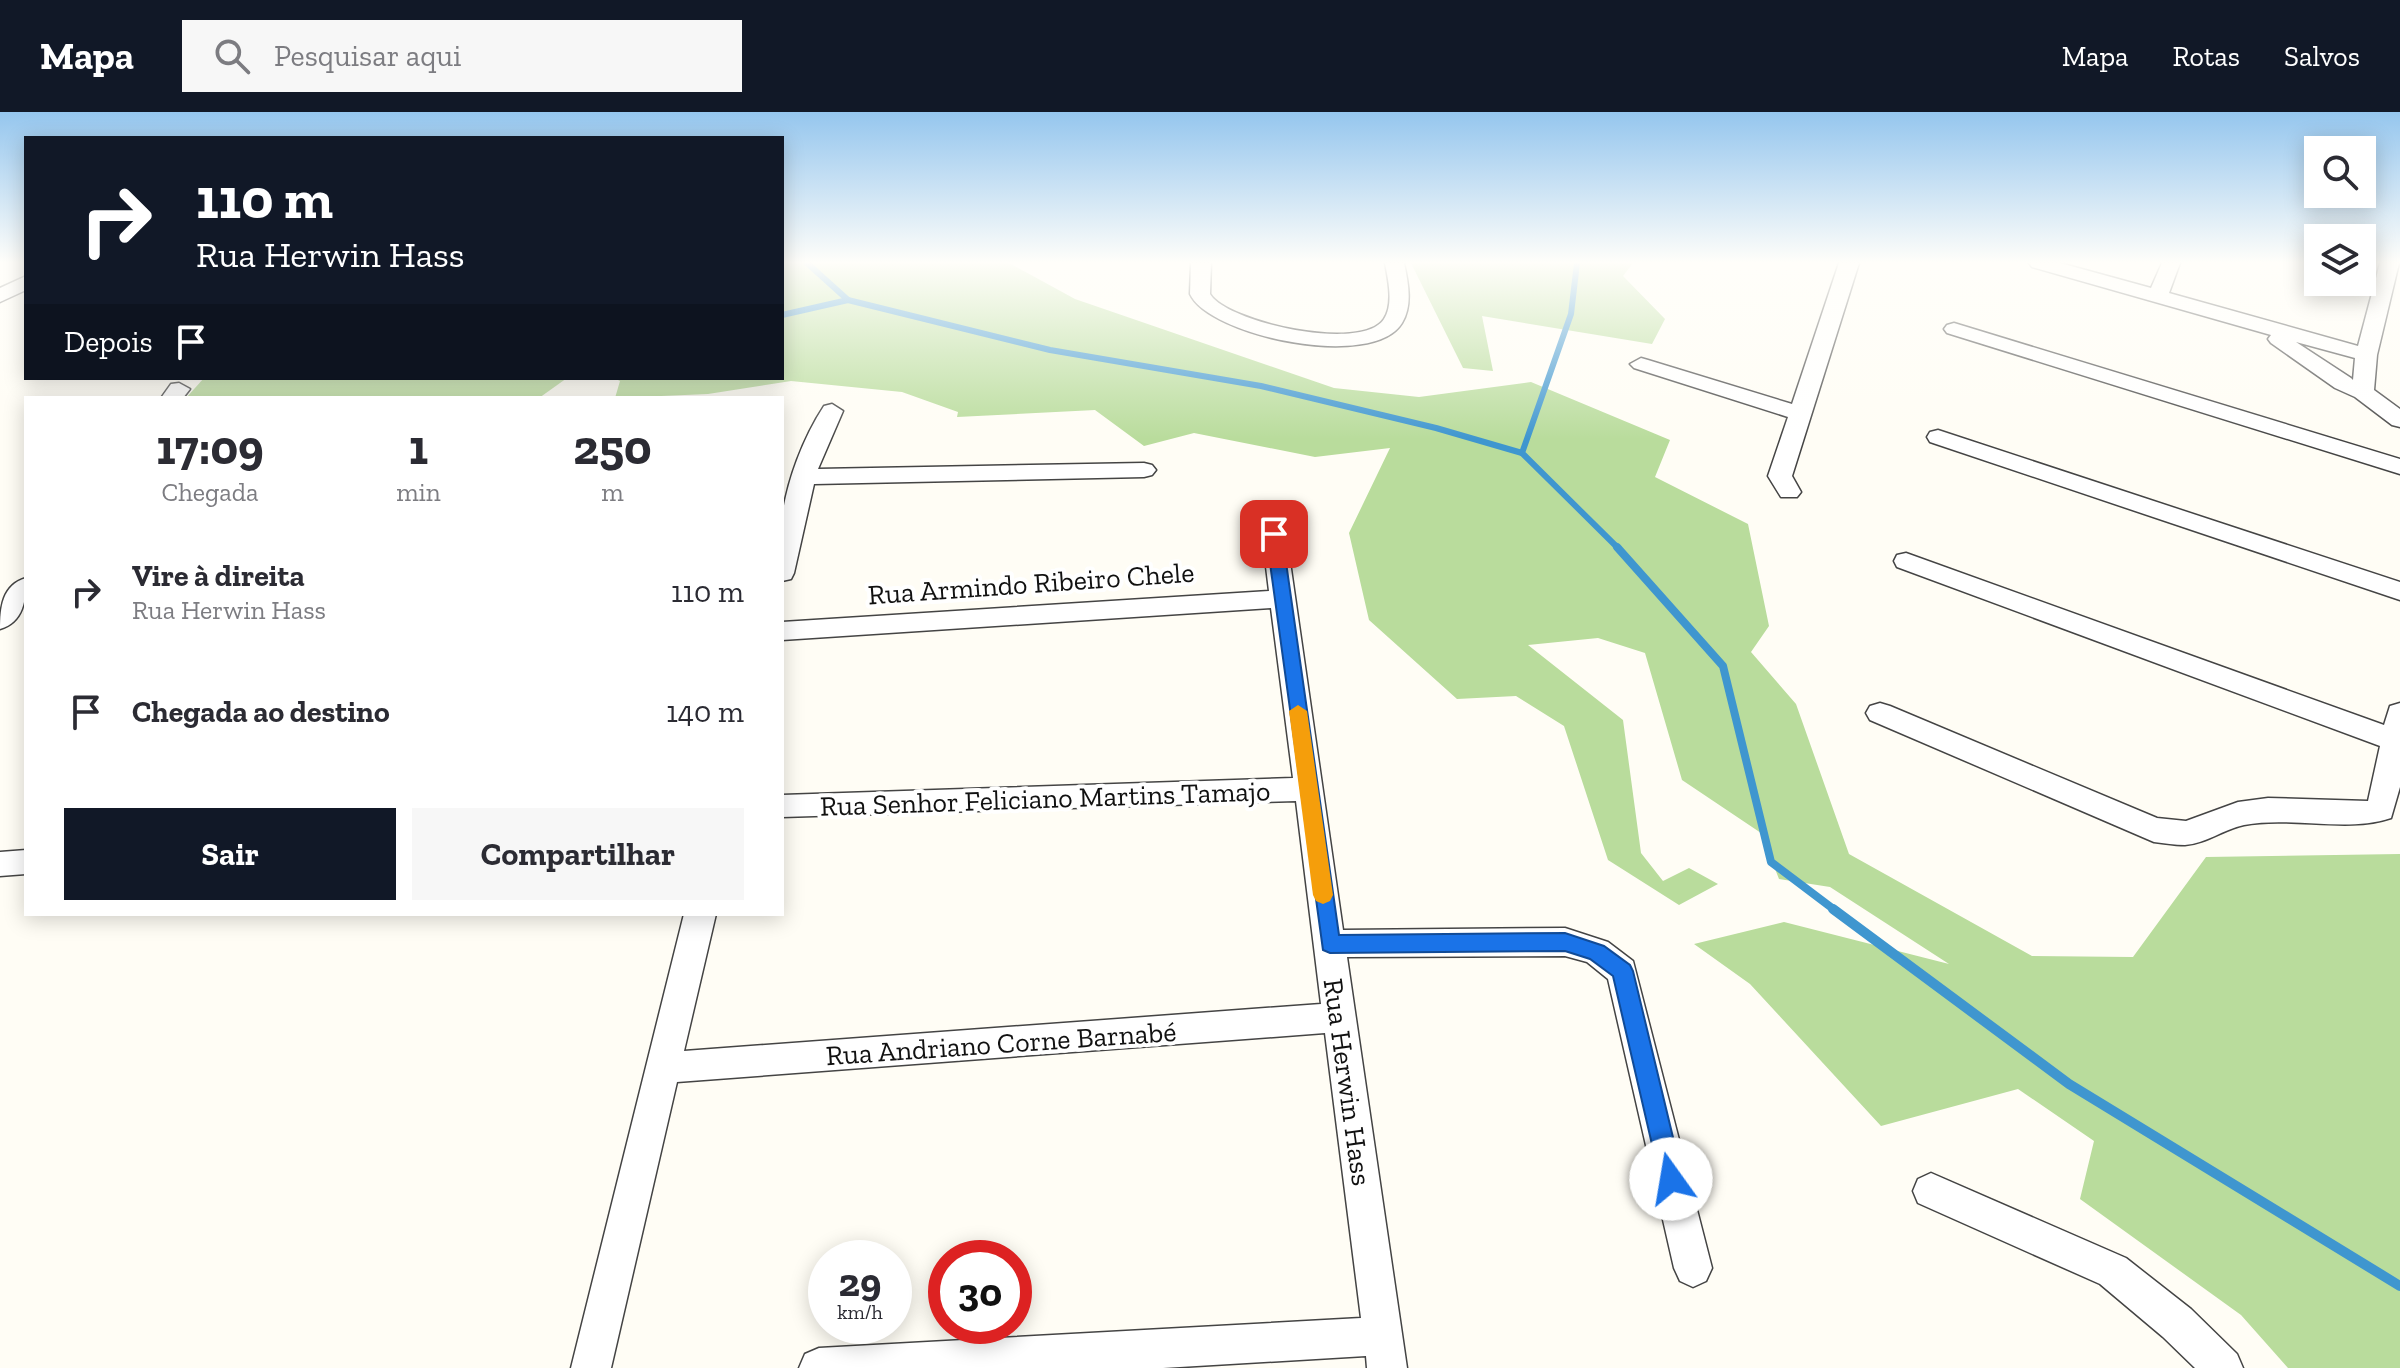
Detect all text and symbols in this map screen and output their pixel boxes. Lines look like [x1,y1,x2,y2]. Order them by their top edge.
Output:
search box [182,20,742,92]
text: Mapa [40,33,134,79]
icon: search [210,34,254,78]
text: Pesquisar aqui [274,38,461,74]
text: Mapa [2062,40,2129,73]
text: Rotas [2173,40,2240,73]
text: Salvos [2284,40,2360,73]
map controls [2304,136,2376,296]
button: search [2304,136,2376,208]
text: 110 m [196,165,333,232]
icon: right [64,168,168,272]
button: layers [2304,224,2376,296]
text: Rua Herwin Hass [196,233,465,276]
icon: arrive [169,320,213,364]
text: Depois [64,324,153,360]
text: 17:09 [156,419,264,476]
text: 1 [409,419,428,476]
text: 250 [573,419,652,476]
text: Chegada [161,476,259,508]
text: min [396,476,441,508]
text: m [601,476,624,508]
pin [1240,500,1308,568]
icon: arrive [1252,512,1296,556]
street label: Rua Armindo Ribeiro Chele [867,556,1195,611]
text: Vire à direita [132,558,305,594]
icon: right [64,570,108,614]
text: 110 m [671,574,744,610]
text: Rua Herwin Hass [132,594,326,626]
icon: arrive [64,690,108,734]
text: Chegada ao destino [132,694,390,730]
text: 140 m [666,694,744,730]
street label: Rua Senhor Feliciano Martins Tamajo [819,774,1271,823]
button: Sair [64,808,396,900]
button: Compartilhar [412,808,744,900]
street label: Rua Herwin Hass [1317,976,1378,1188]
street label: Rua Andriano Corne Barnabé [825,1015,1177,1072]
position arrow [1629,1137,1713,1221]
speed limit sign: 30 [928,1240,1032,1344]
text: 29 [839,1258,881,1306]
text: km/h [837,1300,883,1324]

